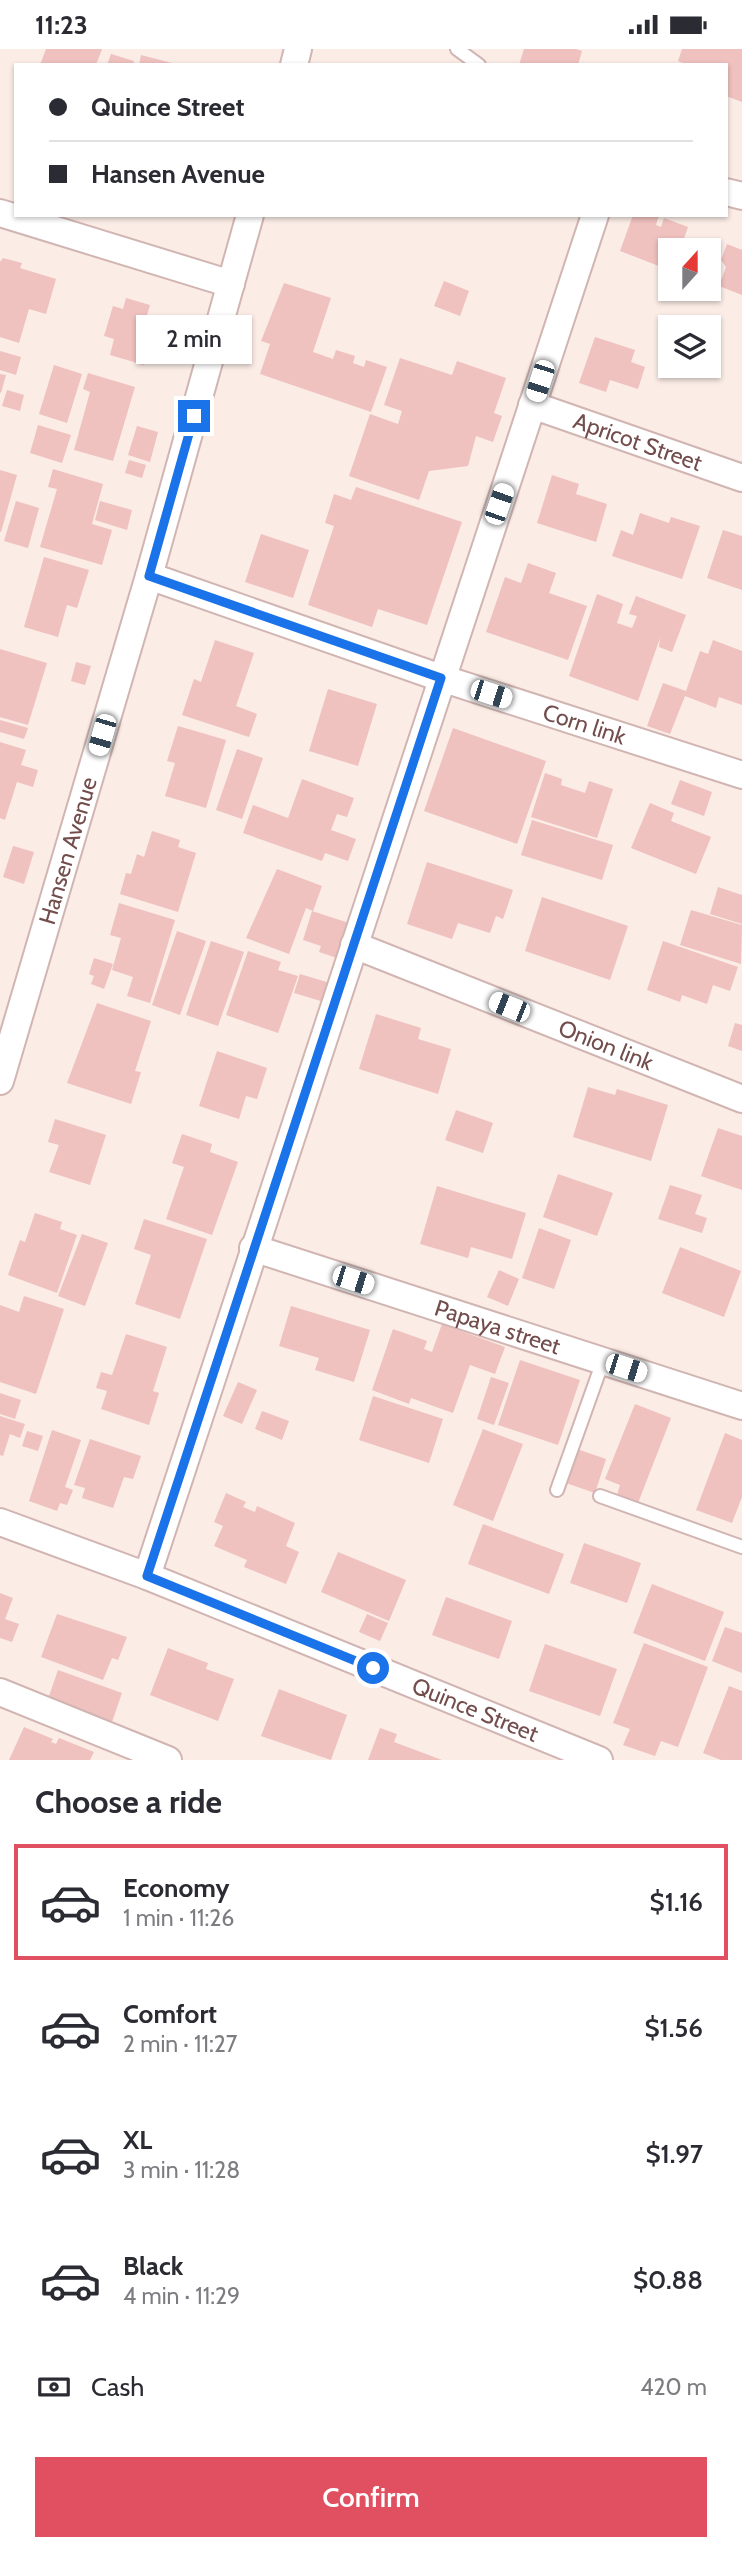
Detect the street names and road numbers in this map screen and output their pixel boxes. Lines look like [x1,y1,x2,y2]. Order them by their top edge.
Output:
street label: Apricot Street [570,407,706,477]
street label: Corn link [540,698,630,751]
street label: Hansen Avenue [33,774,103,928]
street label: Onion link [554,1014,658,1077]
street label: Papaya street [431,1294,564,1360]
street label: Quince Street [408,1671,543,1748]

